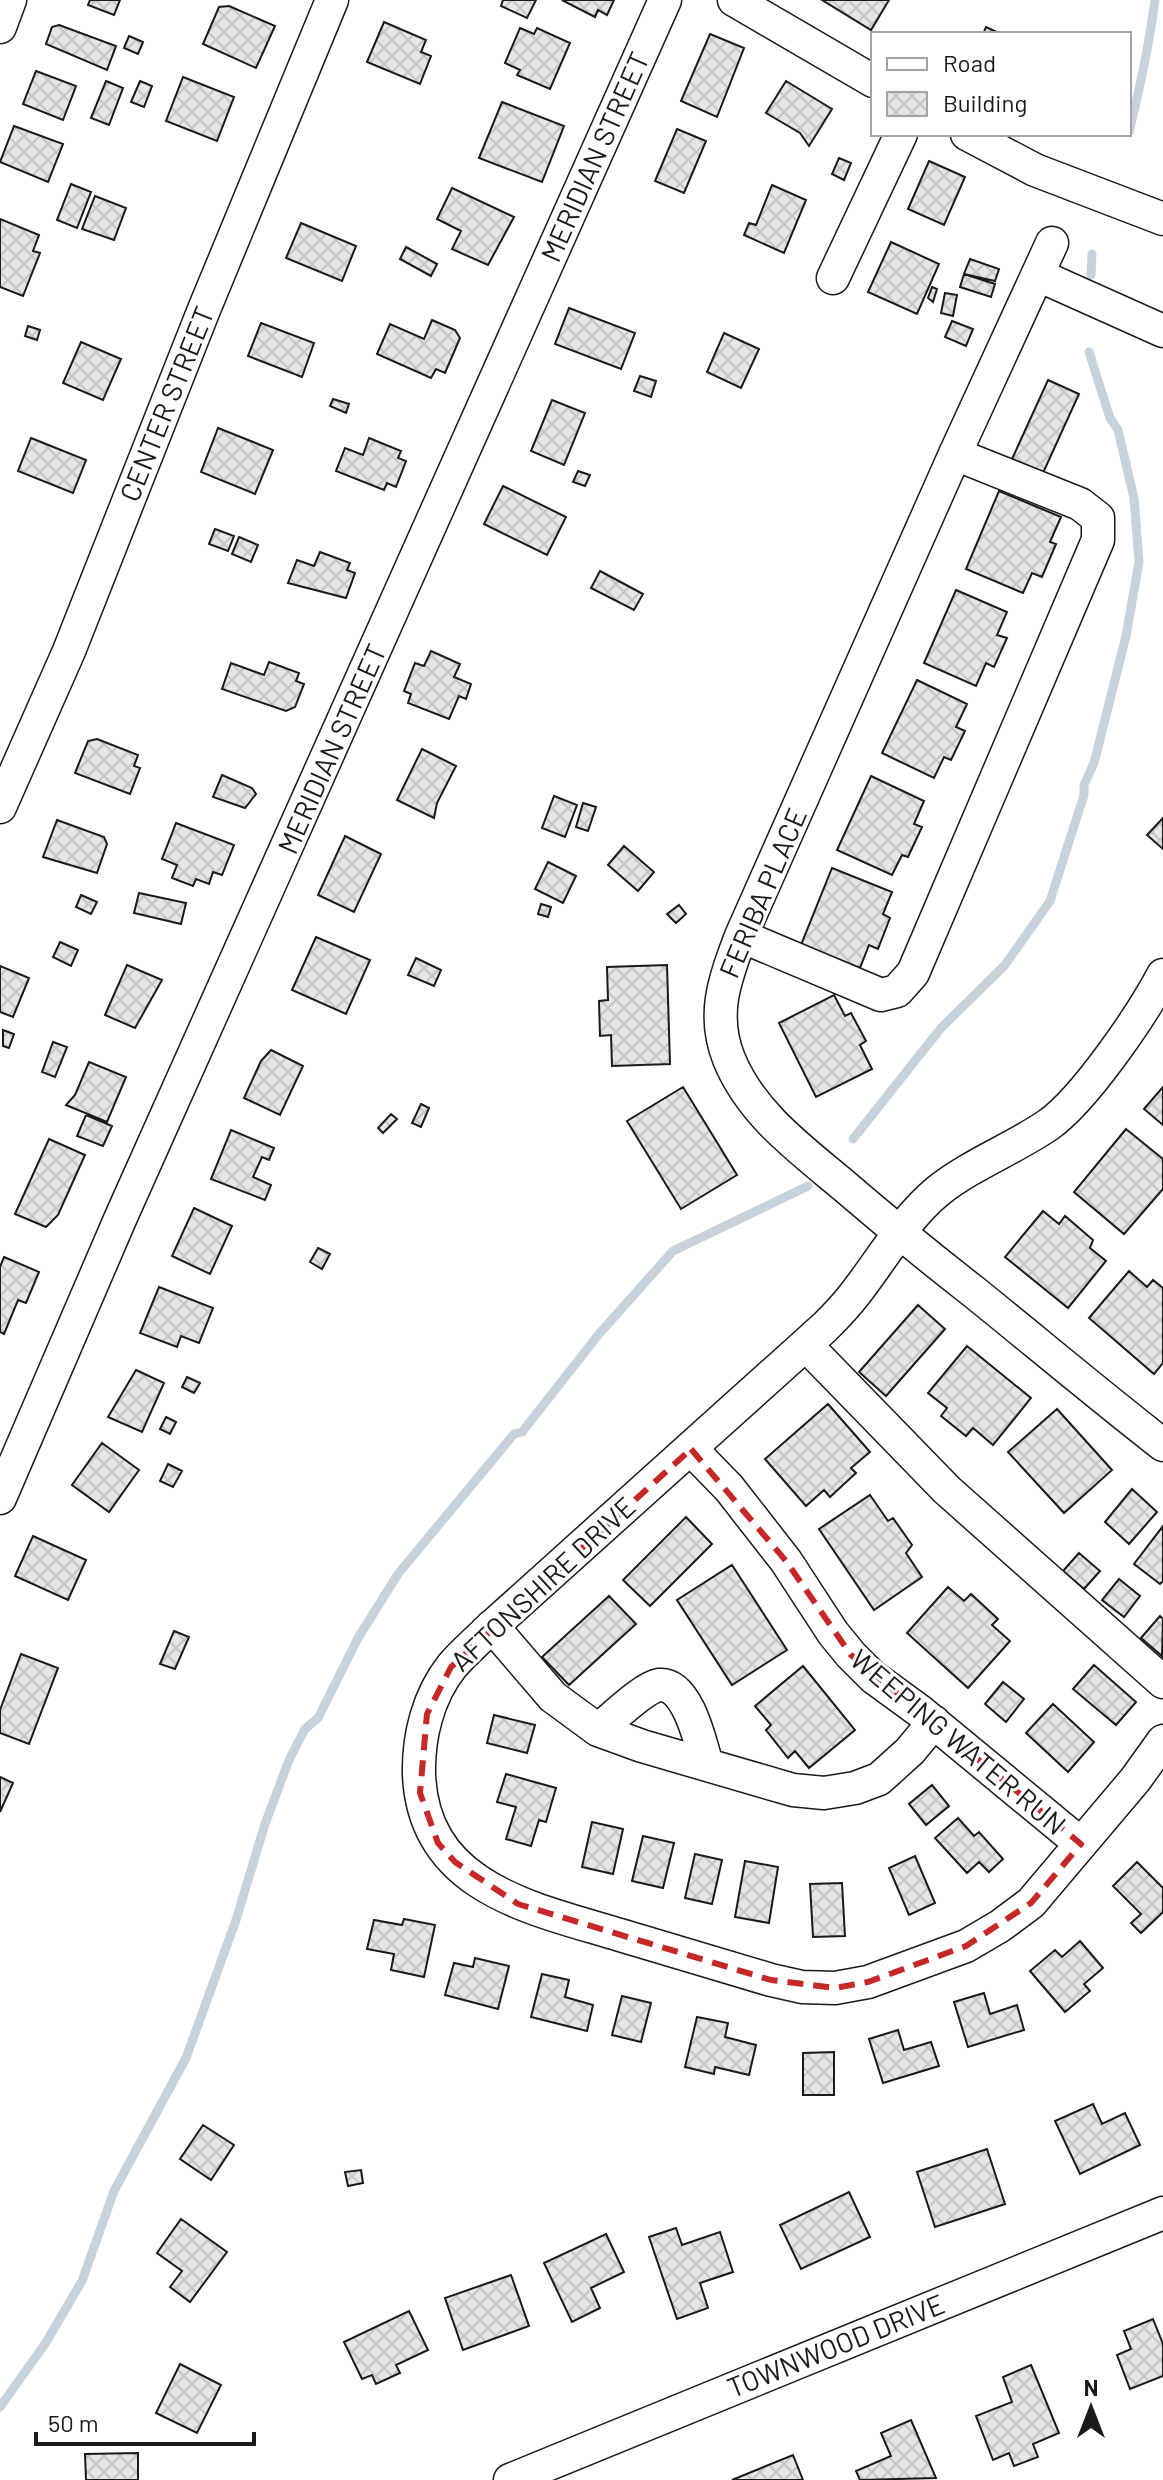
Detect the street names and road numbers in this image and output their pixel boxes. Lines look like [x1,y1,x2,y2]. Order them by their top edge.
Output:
street label: MERIDIAN STREET [533,46,656,267]
street label: CENTER STREET [112,301,221,506]
street label: MERIDIAN STREET [270,638,393,859]
street label: FERIBA PLACE [711,803,813,983]
street label: AFTONSHIRE DRIVE [443,1489,642,1678]
street label: WEEPING WATER RUN [844,1641,1073,1841]
street label: TOWNWOOD DRIVE [722,2286,949,2404]

